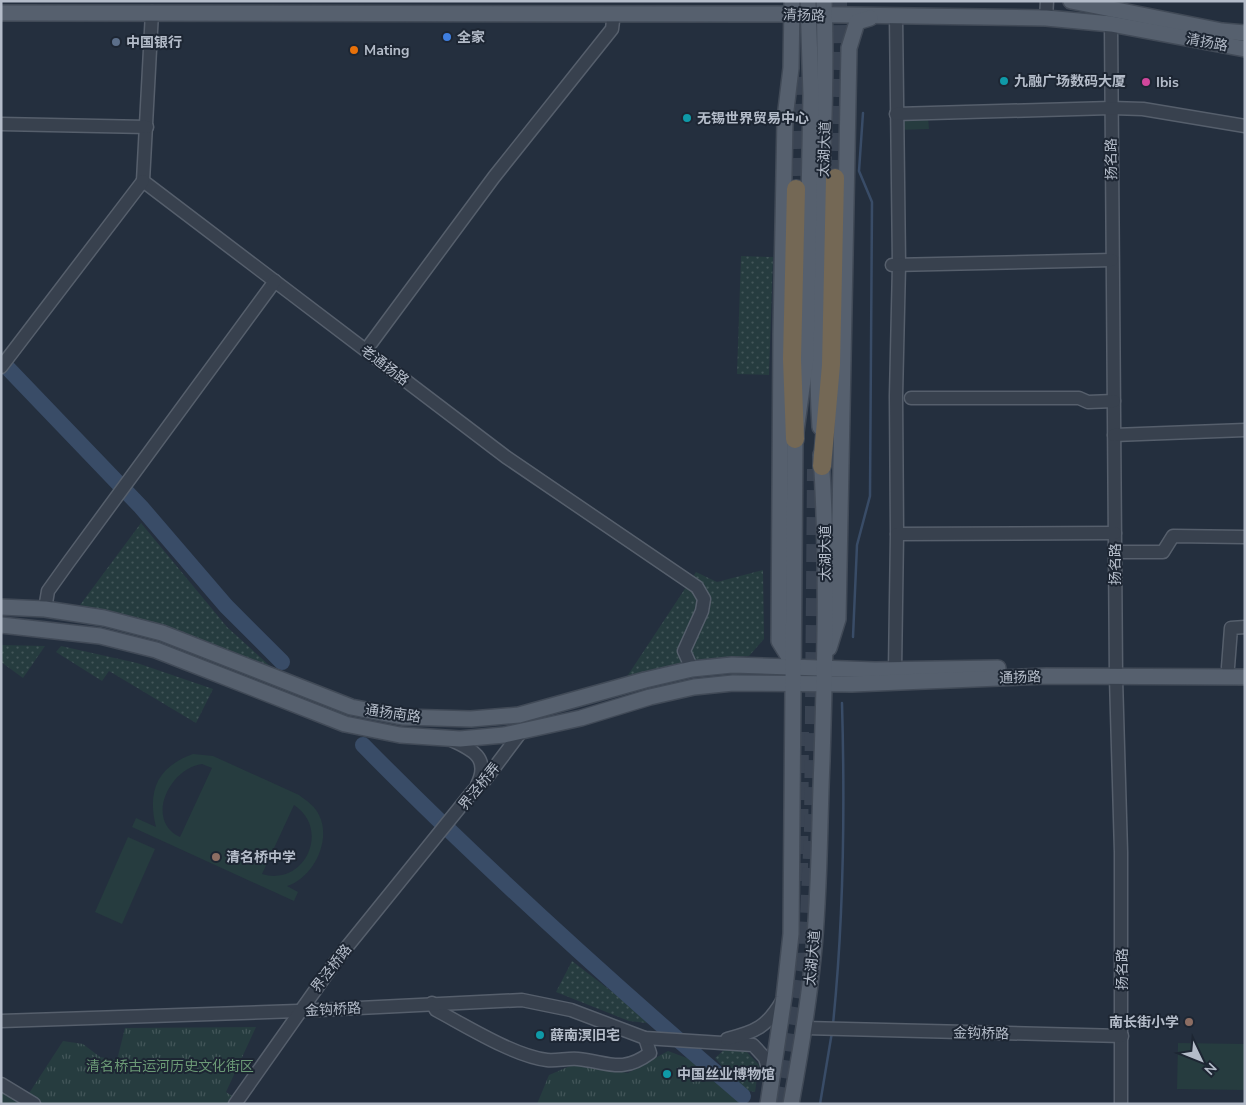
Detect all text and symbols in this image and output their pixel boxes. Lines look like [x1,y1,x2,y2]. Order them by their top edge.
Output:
street label: 清扬路 [783,5,825,26]
place label: 全家 [457,28,485,47]
street label: 清扬路 [1185,29,1229,55]
marker: 全家 [441,31,453,43]
place label: 中国银行 [126,33,182,52]
marker: 中国银行 [110,36,122,48]
place label: Mating [364,41,409,60]
marker: Mating [348,44,360,56]
place label: 九融广场数码大厦 [1014,72,1126,91]
place label: Ibis [1156,73,1179,92]
marker: 九融广场数码大厦 [998,75,1010,87]
marker: Ibis [1140,76,1152,88]
place label: 无锡世界贸易中心 [697,109,809,128]
marker: 无锡世界贸易中心 [681,112,693,124]
street label: 太湖大道 [814,121,835,177]
street label: 扬名路 [1102,138,1121,180]
street label: 老通扬路 [357,341,413,390]
street label: 太湖大道 [816,525,835,581]
street label: 扬名路 [1106,543,1125,585]
street label: 通扬路 [999,667,1041,688]
street label: 通扬南路 [364,700,422,727]
street label: 界泾桥弄 [454,759,504,814]
place label: 清名桥中学 [226,848,296,867]
marker: 清名桥中学 [210,851,222,863]
street label: 太湖大道 [801,929,824,987]
street label: 界泾桥路 [307,940,356,996]
street label: 扬名路 [1113,948,1132,990]
street label: 金钩桥路 [305,999,361,1020]
place label: 南长街小学 [1109,1013,1179,1032]
marker: 南长街小学 [1183,1016,1195,1028]
street label: 金钩桥路 [953,1024,1009,1043]
place label: 薛南溟旧宅 [550,1026,620,1045]
marker: 薛南溟旧宅 [534,1029,546,1041]
north arrow [1176,1035,1226,1085]
park label: 清名桥古运河历史文化街区 [86,1057,254,1076]
text: N [1200,1058,1221,1079]
place label: 中国丝业博物馆 [677,1065,775,1084]
marker: 中国丝业博物馆 [661,1068,673,1080]

